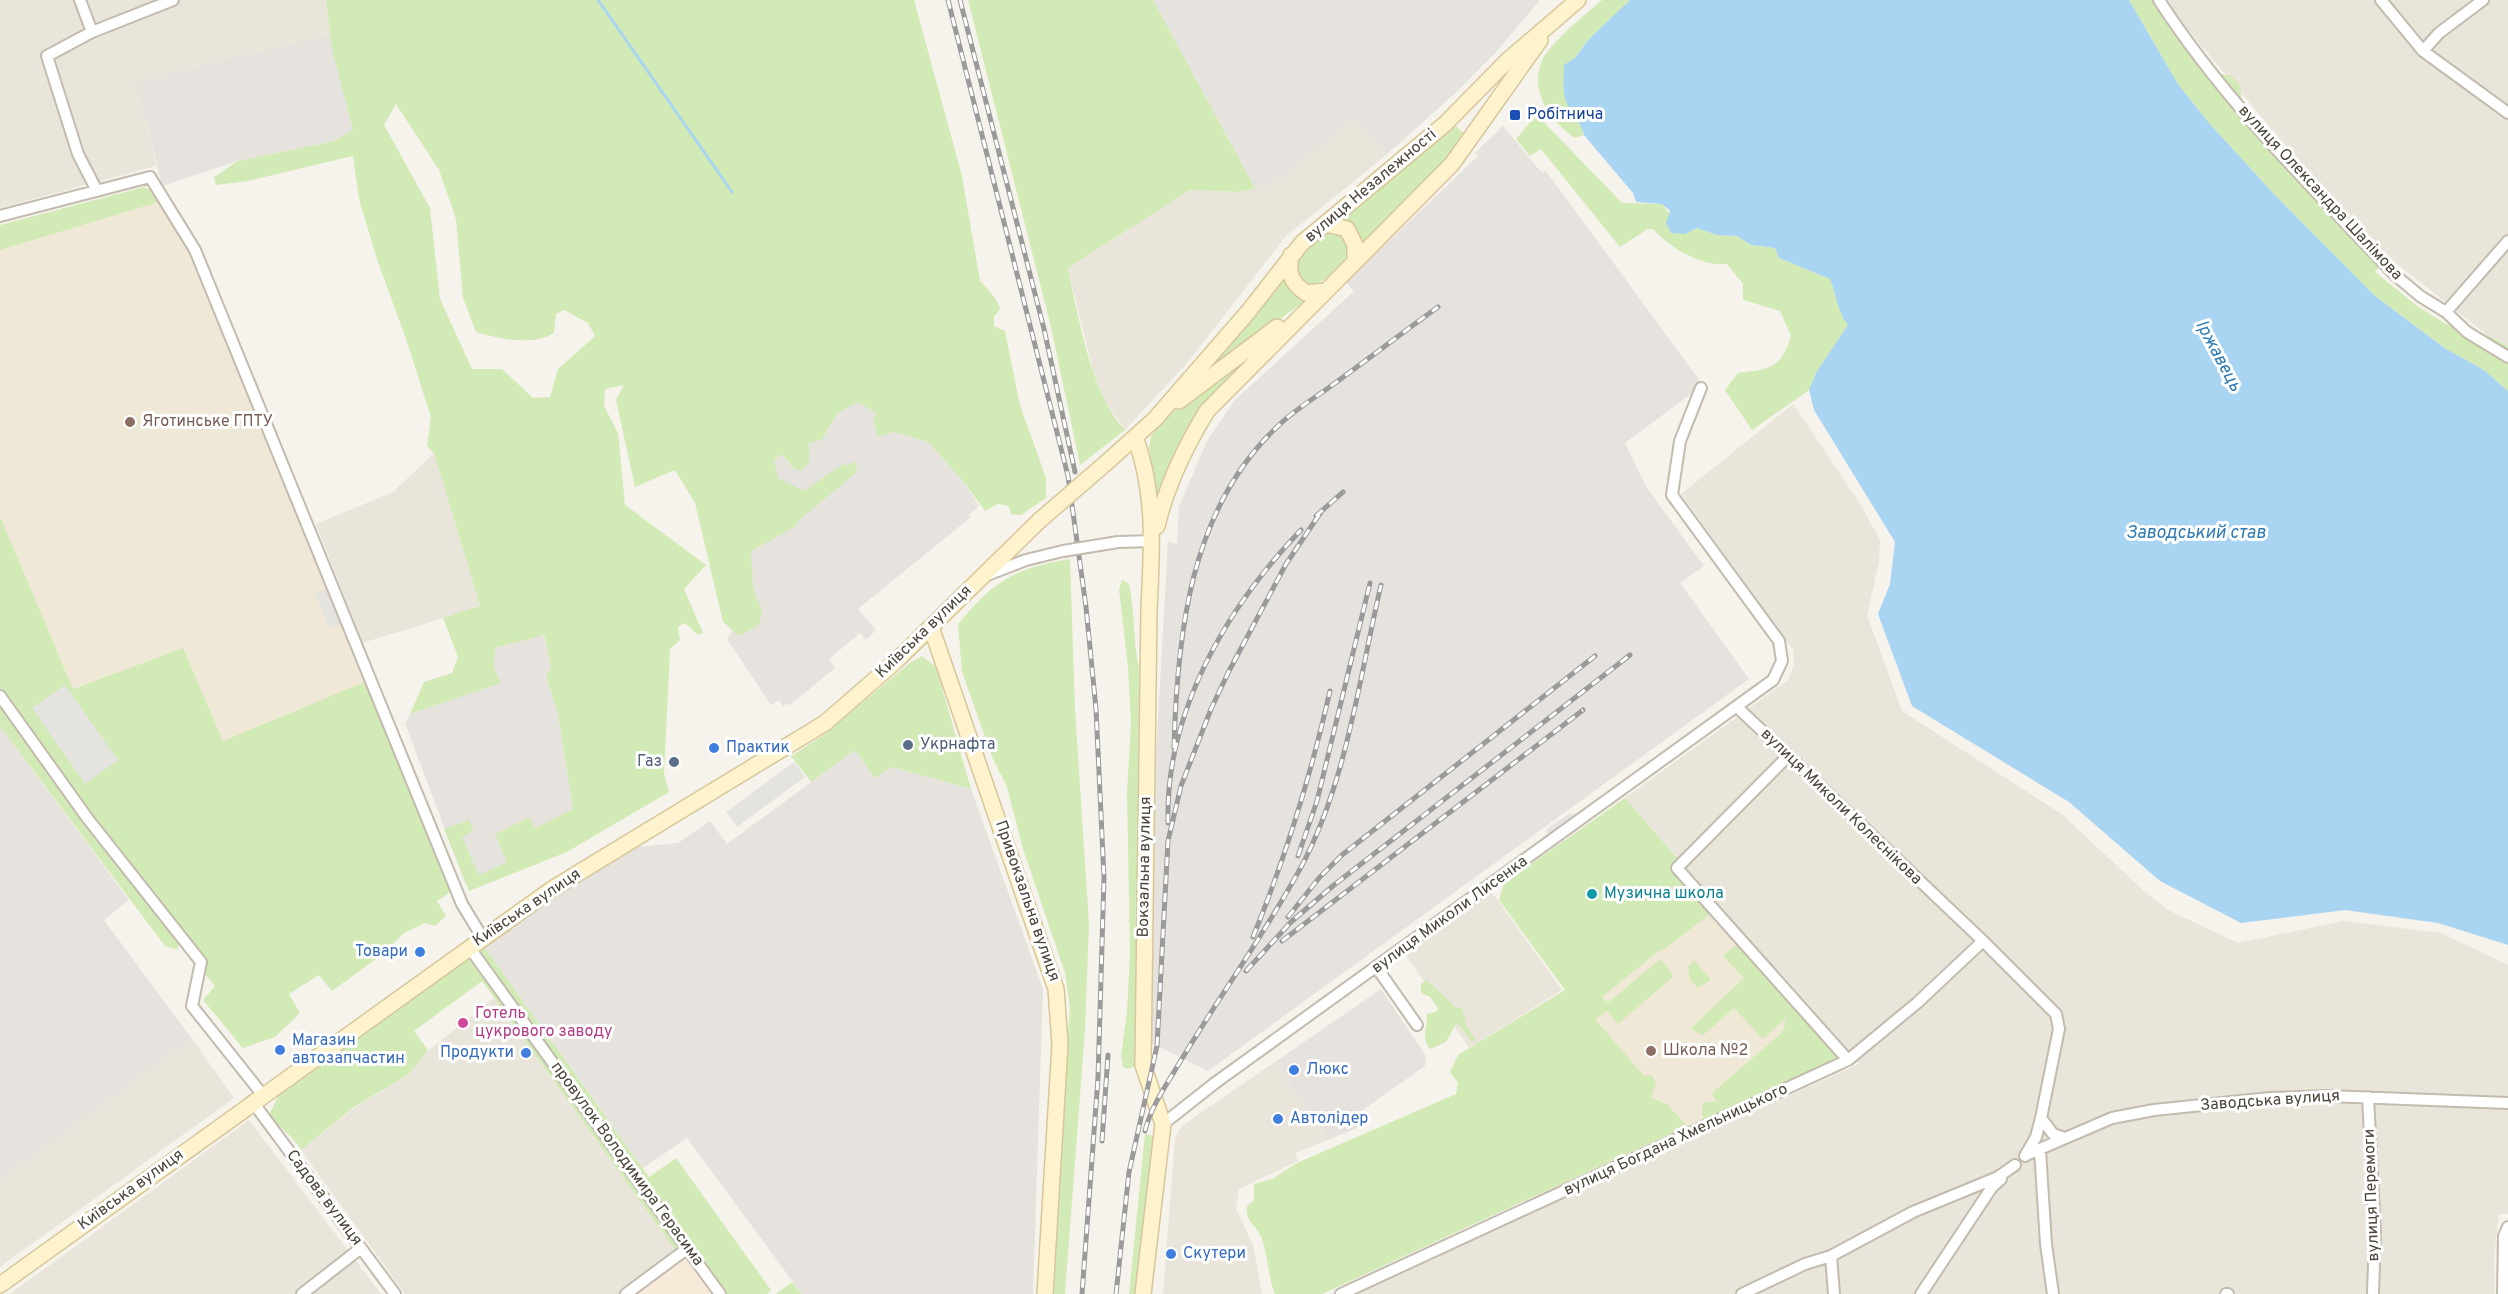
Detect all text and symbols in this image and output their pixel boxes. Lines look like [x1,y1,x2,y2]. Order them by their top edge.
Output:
street label: вулиця Олександра Шалімова [2234,101,2406,285]
place label: Робітнича [1527,105,1603,125]
marker: Робітнича [1508,108,1522,122]
street label: вулиця Незалежності [1301,125,1441,247]
water label: Іржавець [2190,316,2246,396]
place label: Яготинське ГПТУ [142,412,273,432]
marker: Яготинське ГПТУ [123,415,137,429]
water label: Заводський став [2126,522,2266,545]
street label: Київська вулиця [872,581,976,683]
street label: вулиця Миколи Колеснікова [1756,724,1926,890]
place label: Укрнафта [920,735,995,755]
place label: Практик [726,738,790,758]
marker: Укрнафта [901,738,915,752]
marker: Практик [707,741,721,755]
place label: Газ [637,752,662,772]
marker: Газ [667,755,681,769]
street label: Вокзальна вулиця [1134,796,1156,938]
street label: Привокзальна вулиця [990,818,1064,984]
street label: вулиця Миколи Лисенка [1368,852,1532,978]
street label: Київська вулиця [469,865,585,951]
place label: Музична школа [1604,884,1724,904]
marker: Музична школа [1585,887,1599,901]
place label: Товари [355,942,408,962]
marker: Товари [413,945,427,959]
place label: Готель цукрового заводу [475,1004,612,1042]
marker: Готель цукрового заводу [456,1016,470,1030]
place label: Магазин автозапчастин [292,1031,405,1069]
place label: Школа №2 [1663,1041,1748,1061]
marker: Магазин автозапчастин [273,1043,287,1057]
place label: Продукти [440,1043,514,1063]
marker: Школа №2 [1644,1044,1658,1058]
marker: Продукти [519,1046,533,1060]
street label: провулок Володимира Герасима [546,1058,708,1270]
place label: Люкс [1306,1060,1349,1080]
marker: Люкс [1287,1063,1301,1077]
street label: вулиця Богдана Хмельницького [1561,1079,1791,1201]
street label: Заводська вулиця [2199,1086,2341,1116]
place label: Автолідер [1290,1109,1368,1129]
marker: Автолідер [1271,1112,1285,1126]
street label: вулиця Перемоги [2360,1128,2384,1262]
street label: Київська вулиця [74,1145,188,1235]
street label: Садова вулиця [281,1146,367,1250]
place label: Скутери [1183,1244,1246,1264]
marker: Скутери [1164,1247,1178,1261]

